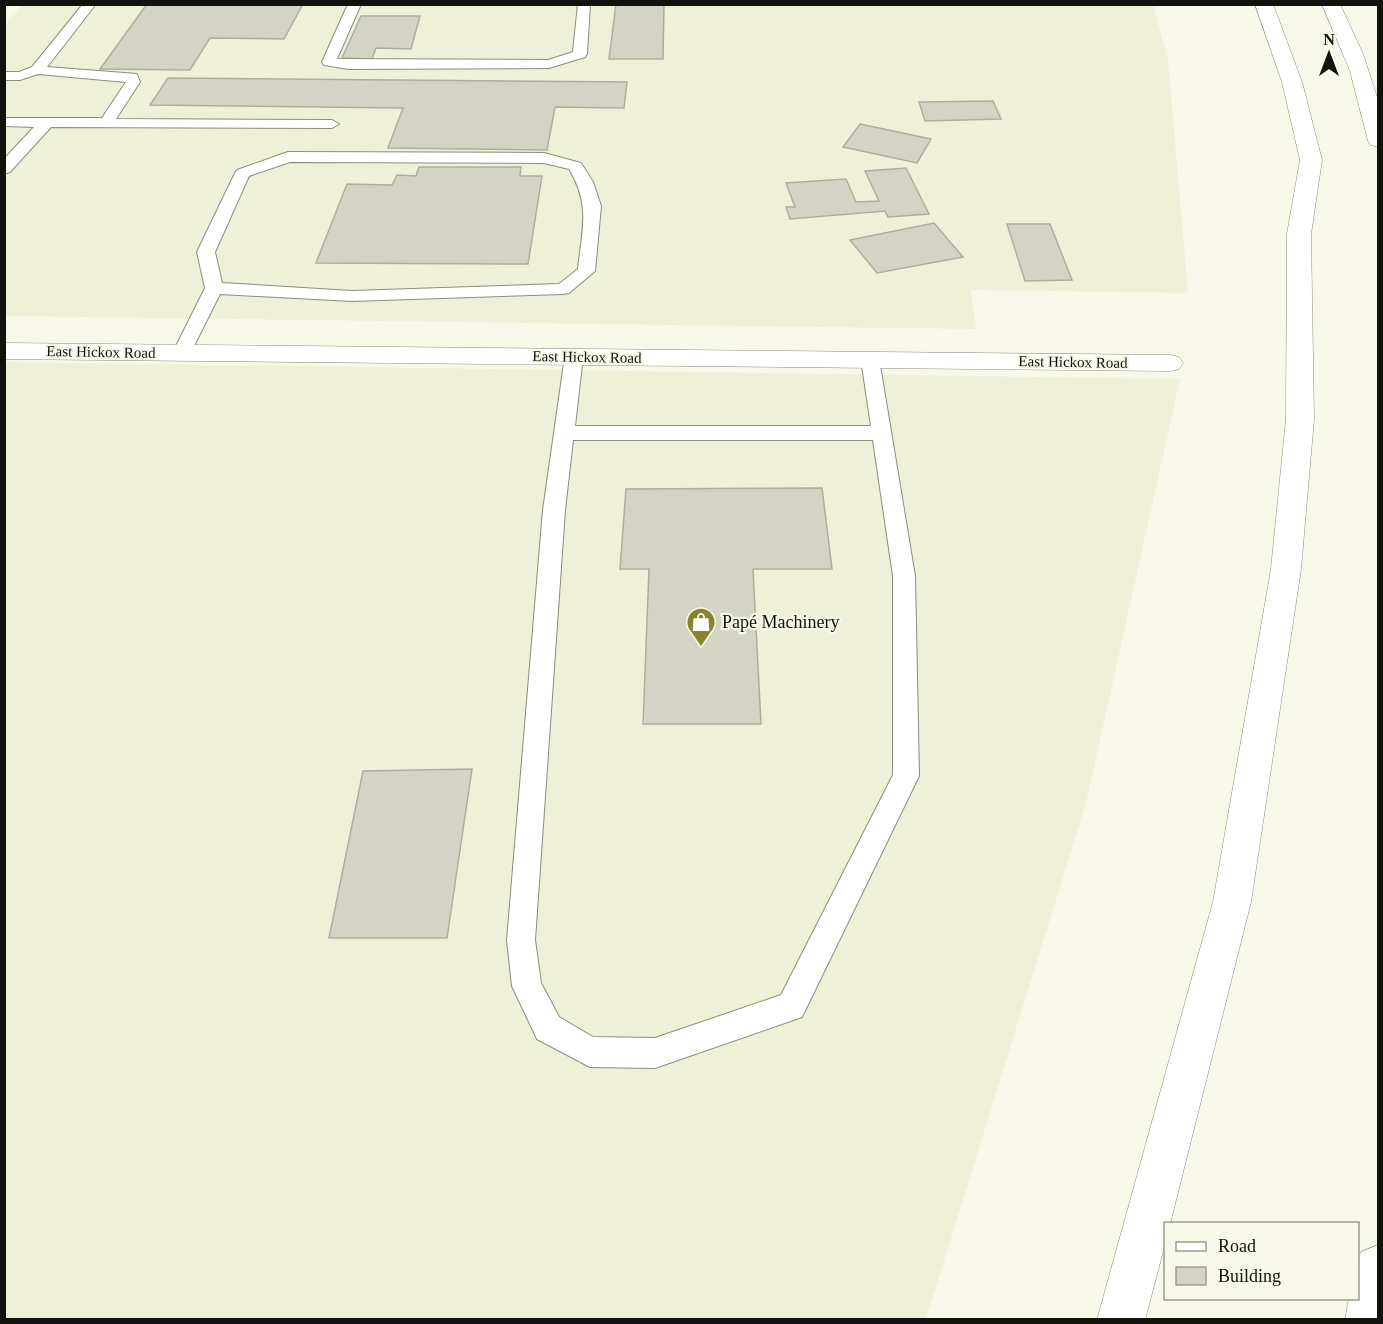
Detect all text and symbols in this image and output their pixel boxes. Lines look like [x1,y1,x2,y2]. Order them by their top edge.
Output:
north arrow [1299,24,1359,84]
text: N [1323,31,1335,48]
street label: East Hickox Road [46,343,156,361]
street label: East Hickox Road [532,348,642,366]
street label: East Hickox Road [1018,353,1128,371]
shop icon: Papé Machinery [685,606,717,648]
place label: Papé Machinery [722,612,839,632]
legend [1164,1222,1359,1300]
text: Road [1218,1236,1256,1256]
text: Building [1218,1266,1281,1286]

